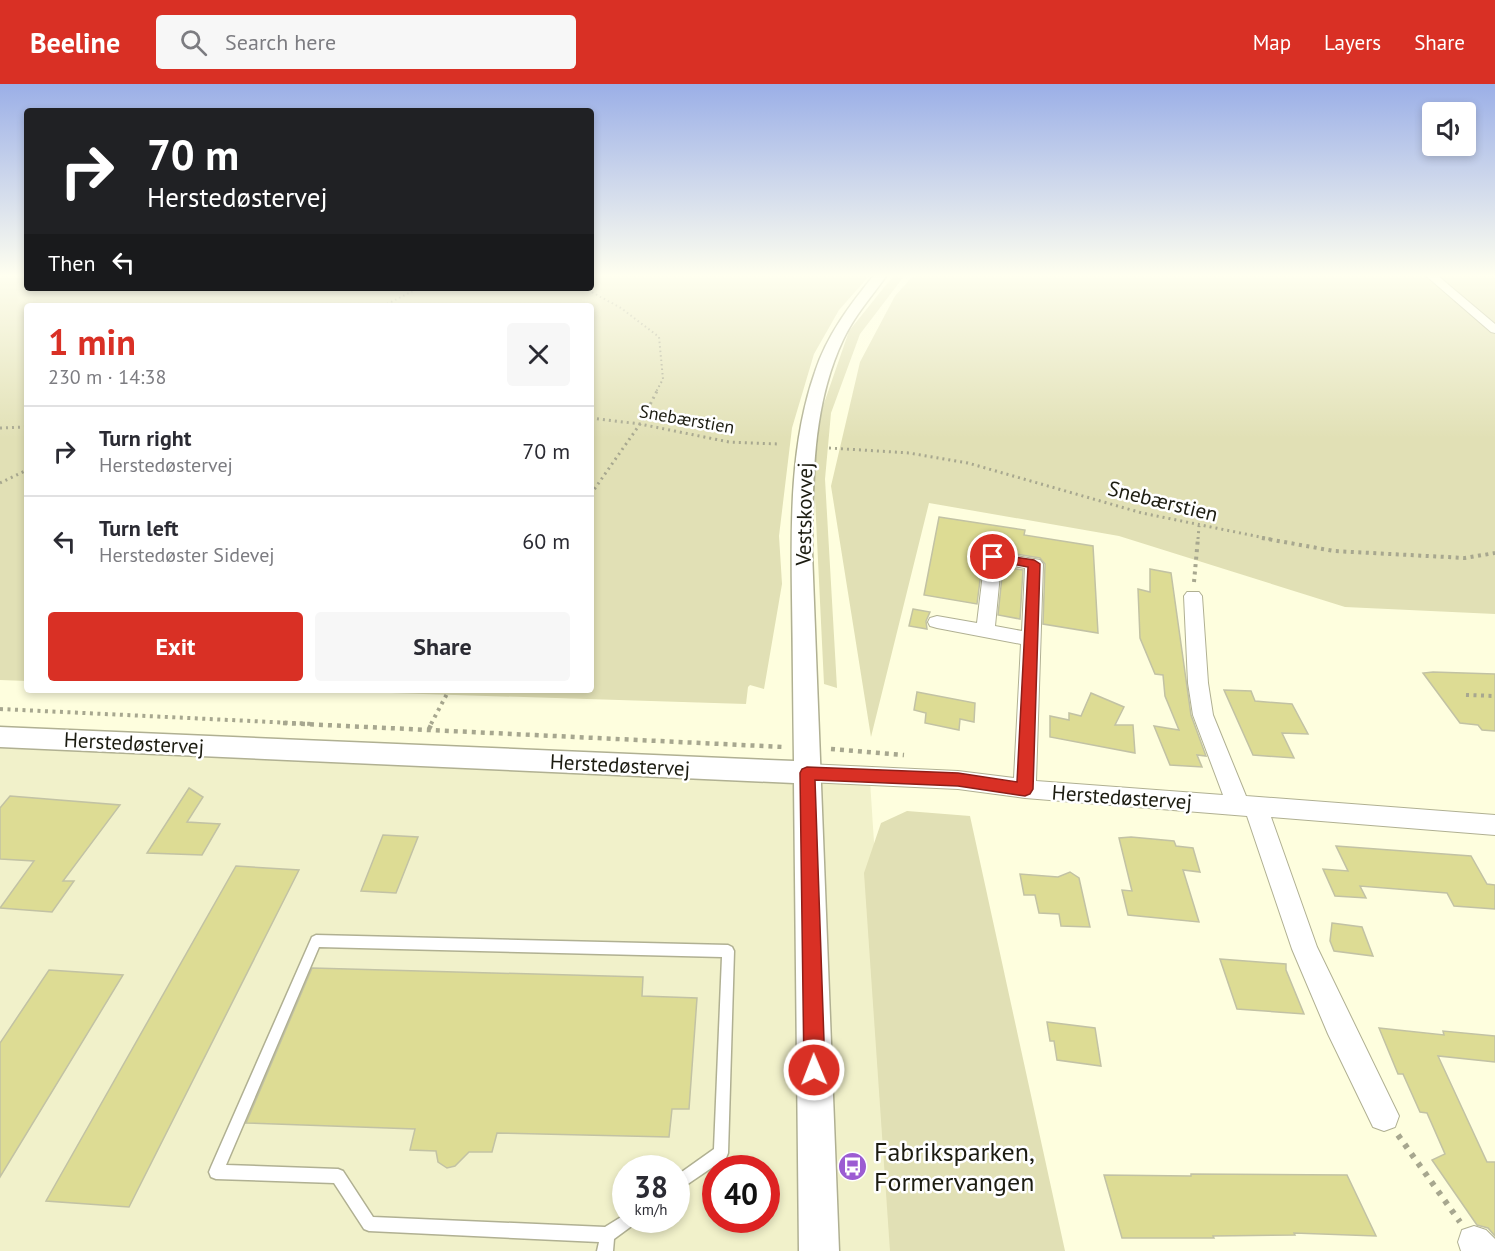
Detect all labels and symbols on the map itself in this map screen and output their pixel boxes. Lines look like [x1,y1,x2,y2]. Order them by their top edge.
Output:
street label: Snebærstien [638,399,736,439]
street label: Vestskovvej [790,462,818,567]
street label: Snebærstien [1105,474,1221,528]
pin [967,531,1018,582]
street label: Herstedøstervej [63,726,205,760]
street label: Herstedøstervej [549,748,691,782]
street label: Herstedøstervej [1051,779,1193,815]
position arrow [782,1038,846,1102]
place label: Fabriksparken, Formervangen [874,1135,1035,1198]
bus stop icon: Fabriksparken, Formervangen [837,1150,869,1182]
speed limit sign: 40 [702,1155,780,1233]

